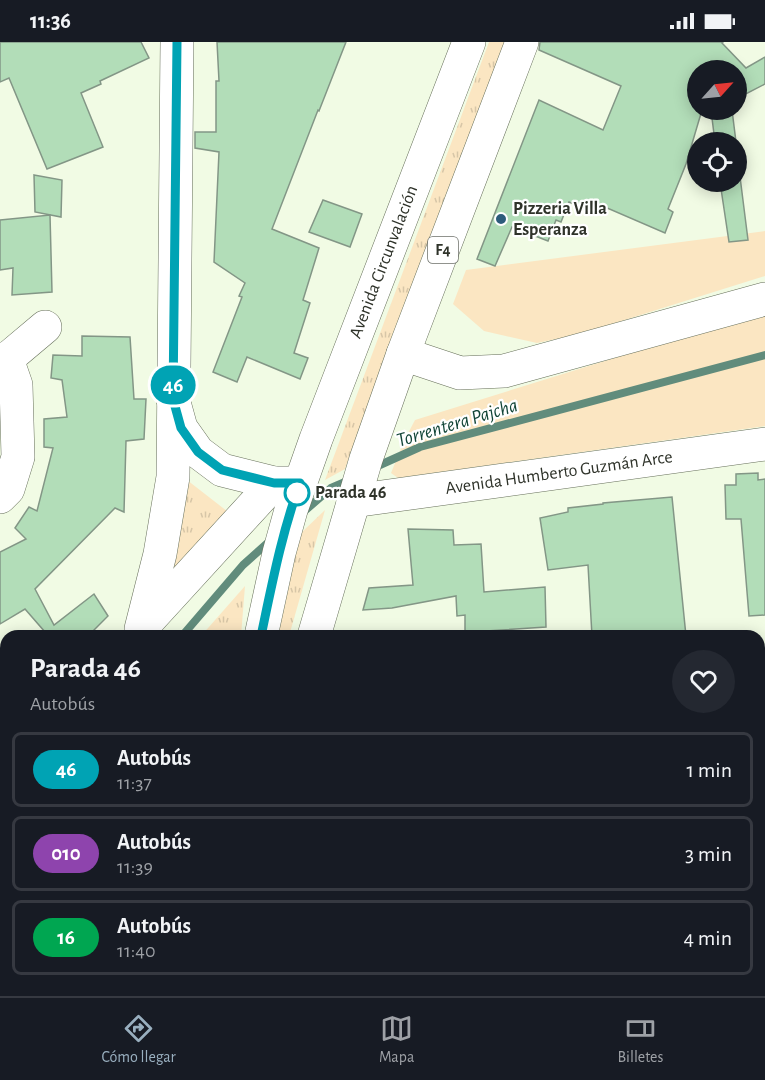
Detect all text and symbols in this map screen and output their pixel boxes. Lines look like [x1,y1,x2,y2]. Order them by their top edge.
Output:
text: 11:36 [30,10,71,32]
north arrow [687,60,747,120]
map controls [687,60,747,192]
button: locate [687,132,747,192]
street label: Avenida Circunvalación [347,183,421,341]
place label: Pizzeria Villa Esperanza [513,200,607,239]
marker: Pizzeria Villa Esperanza [494,212,508,226]
road number: F4 [428,237,458,263]
line badge: 46 [146,366,200,404]
text: 46 [163,375,183,396]
water label: Torrentera Pajcha [394,395,520,451]
street label: Avenida Humberto Guzmán Arce [444,448,674,498]
marker: Parada 46 [284,480,310,506]
place label: Parada 46 [315,484,387,502]
button: heart [672,650,735,713]
text: Parada 46 [30,655,141,683]
text: Autobús [30,694,95,714]
text: Autobús [117,747,191,769]
text: 46 [56,759,76,780]
text: 1 min [687,759,732,781]
text: 11:37 [117,773,152,793]
text: Autobús [117,831,191,853]
text: 010 [51,843,81,864]
text: 3 min [685,843,732,865]
text: 11:39 [117,857,153,877]
text: Autobús [117,915,191,937]
text: 16 [57,927,75,948]
text: 4 min [684,927,732,949]
text: 11:40 [117,941,156,961]
tab: Cómo llegar [102,1012,176,1067]
tab: Mapa [379,1012,414,1067]
tab: Billetes [617,1012,663,1067]

